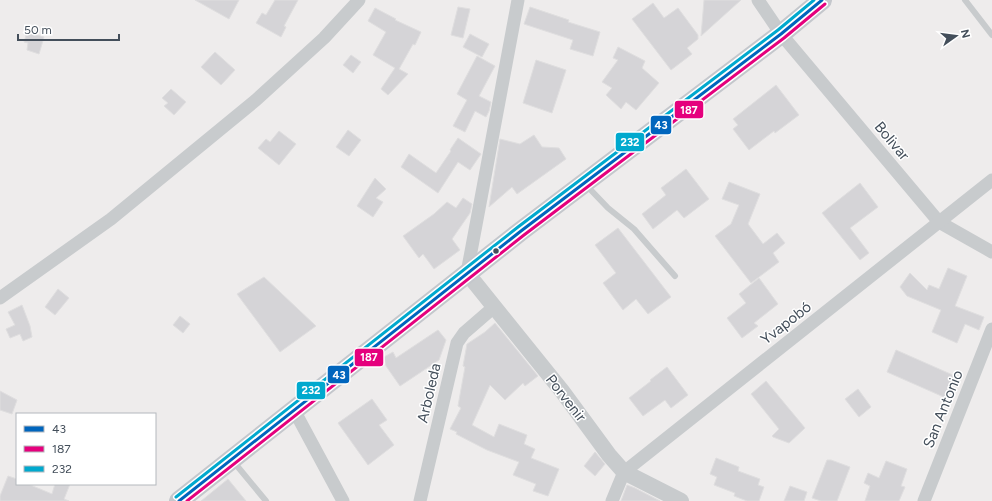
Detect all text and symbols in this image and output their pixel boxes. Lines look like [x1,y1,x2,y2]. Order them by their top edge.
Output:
scale bar [18,16,119,42]
north arrow [936,16,976,56]
text: 50 m [24,23,52,37]
text: N [958,28,973,39]
line badge: 187 [674,100,704,119]
text: 187 [680,104,698,117]
line badge: 43 [650,115,672,135]
street label: Bolivar [871,118,913,164]
text: 43 [654,119,668,132]
line badge: 232 [615,132,645,152]
text: 232 [621,136,639,149]
unlabelled marker [491,246,501,256]
street label: Yvapobó [757,297,815,348]
line badge: 187 [354,348,384,367]
text: 187 [360,351,378,364]
street label: Arboleda [413,361,445,425]
line badge: 43 [327,365,350,384]
street label: San Antonio [919,367,967,451]
text: 43 [332,369,346,382]
street label: Porvenir [542,371,590,425]
line badge: 232 [296,381,326,400]
text: 232 [302,384,320,397]
legend [16,413,156,485]
text: 43 [52,422,66,436]
text: 187 [52,442,71,456]
text: 232 [52,462,72,476]

